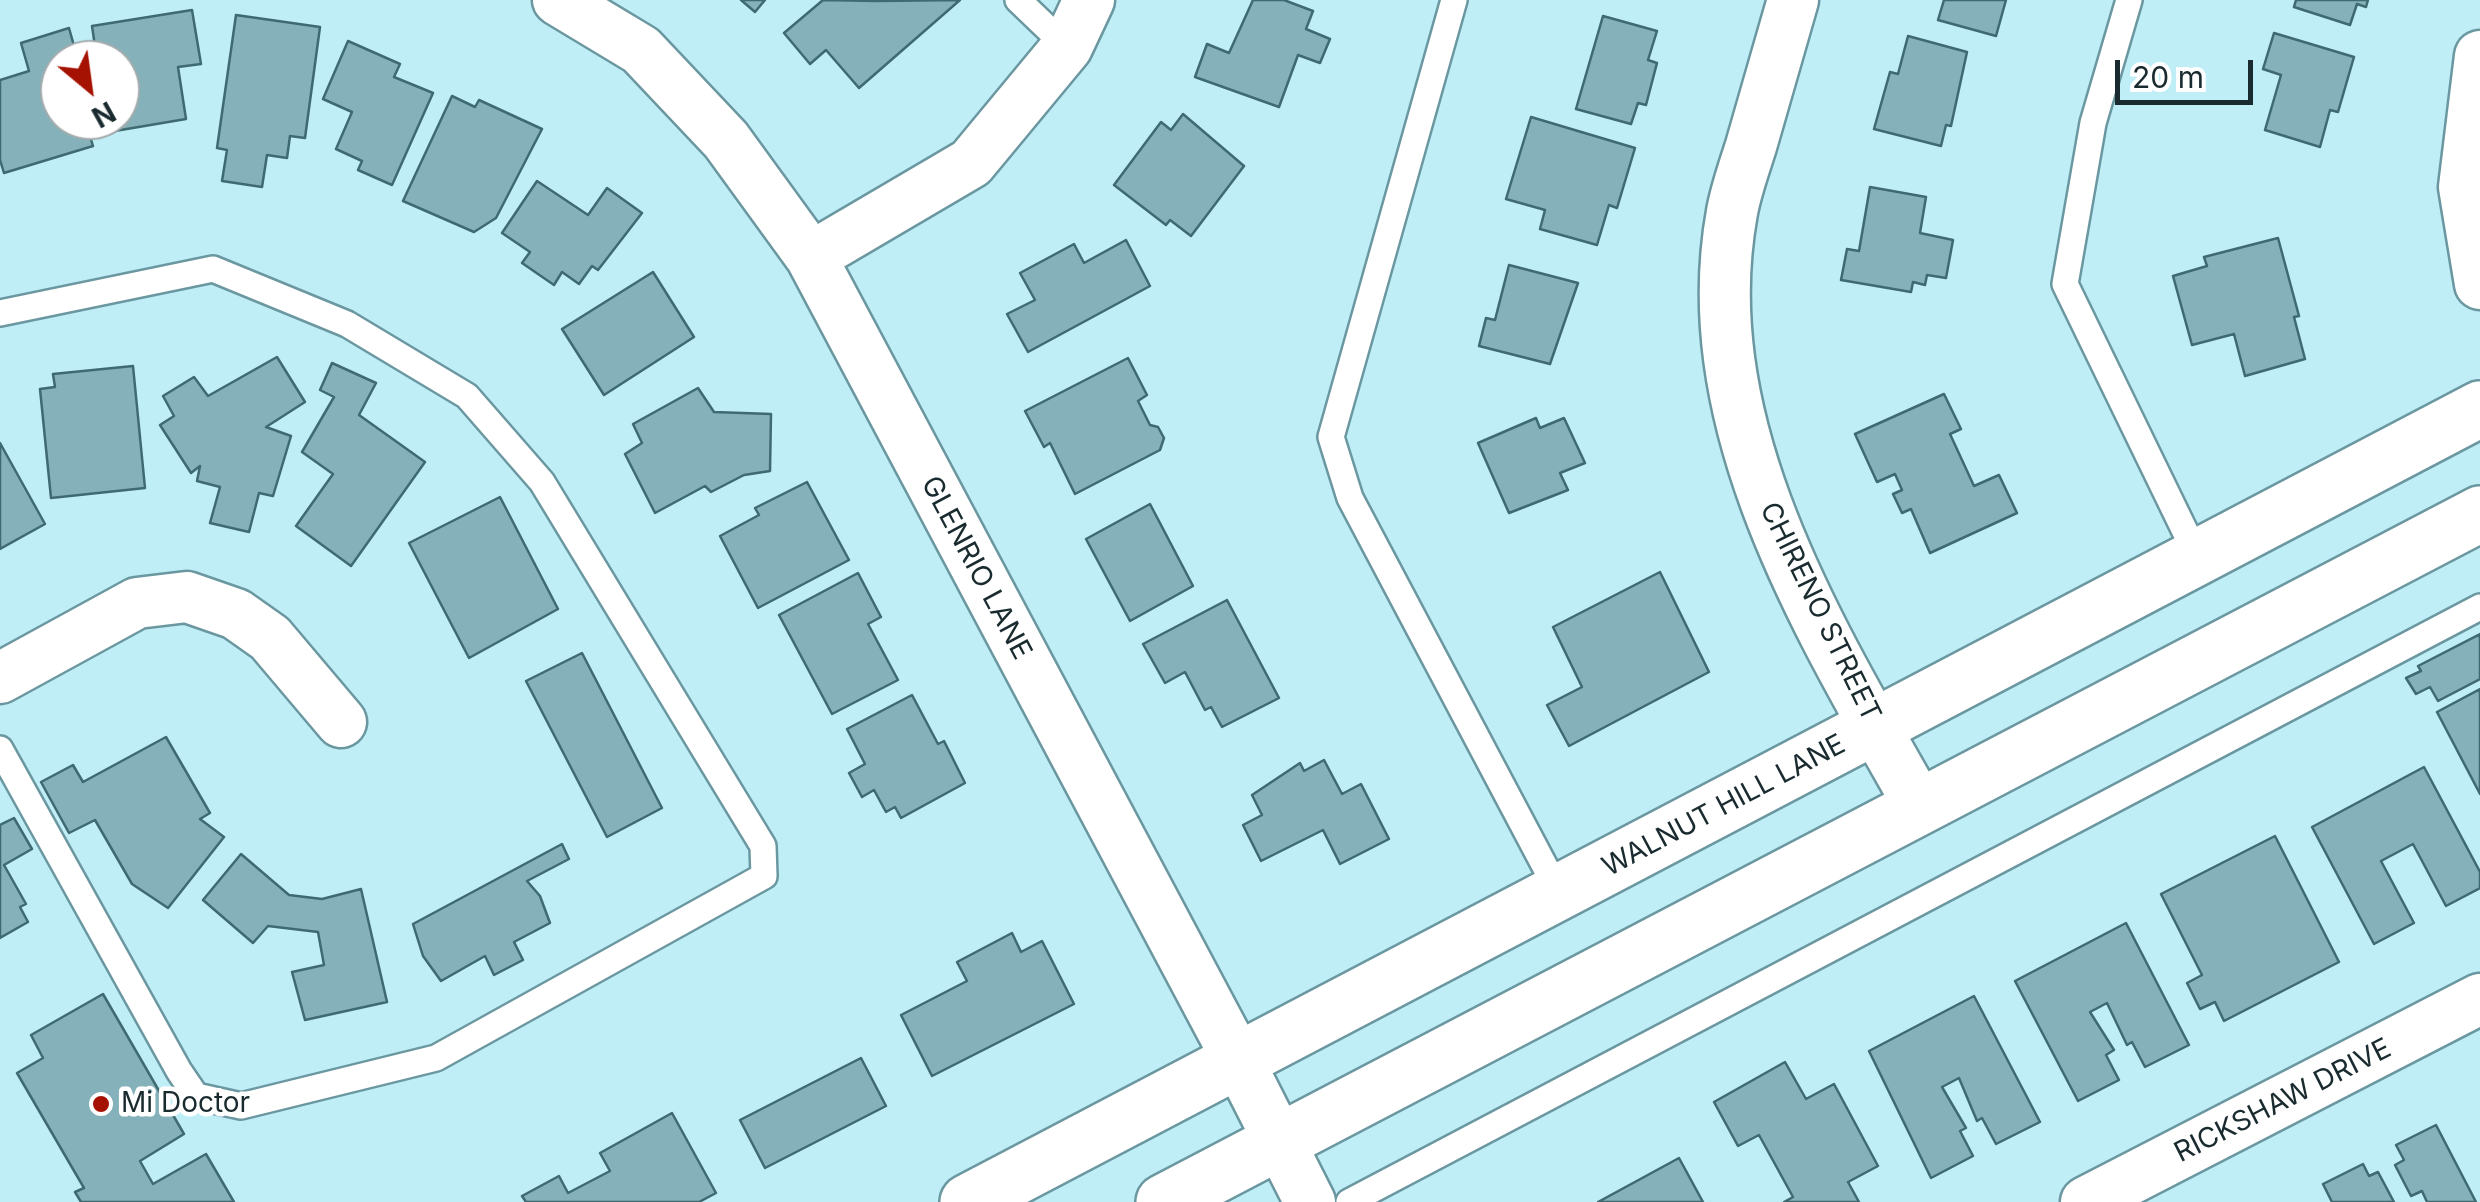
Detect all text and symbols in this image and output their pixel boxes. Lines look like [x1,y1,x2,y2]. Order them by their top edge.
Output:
north arrow [40,40,140,140]
scale bar [2120,40,2258,102]
text: 20 m [2132,59,2204,95]
text: N [86,94,121,135]
street label: GLENRIO LANE [914,471,1038,665]
street label: CHIRENO STREET [1752,497,1888,727]
street label: WALNUT HILL LANE [1597,728,1851,884]
street label: RICKSHAW DRIVE [2169,1032,2397,1170]
place label: Mi Doctor [121,1087,250,1121]
marker: Mi Doctor [90,1093,112,1115]

